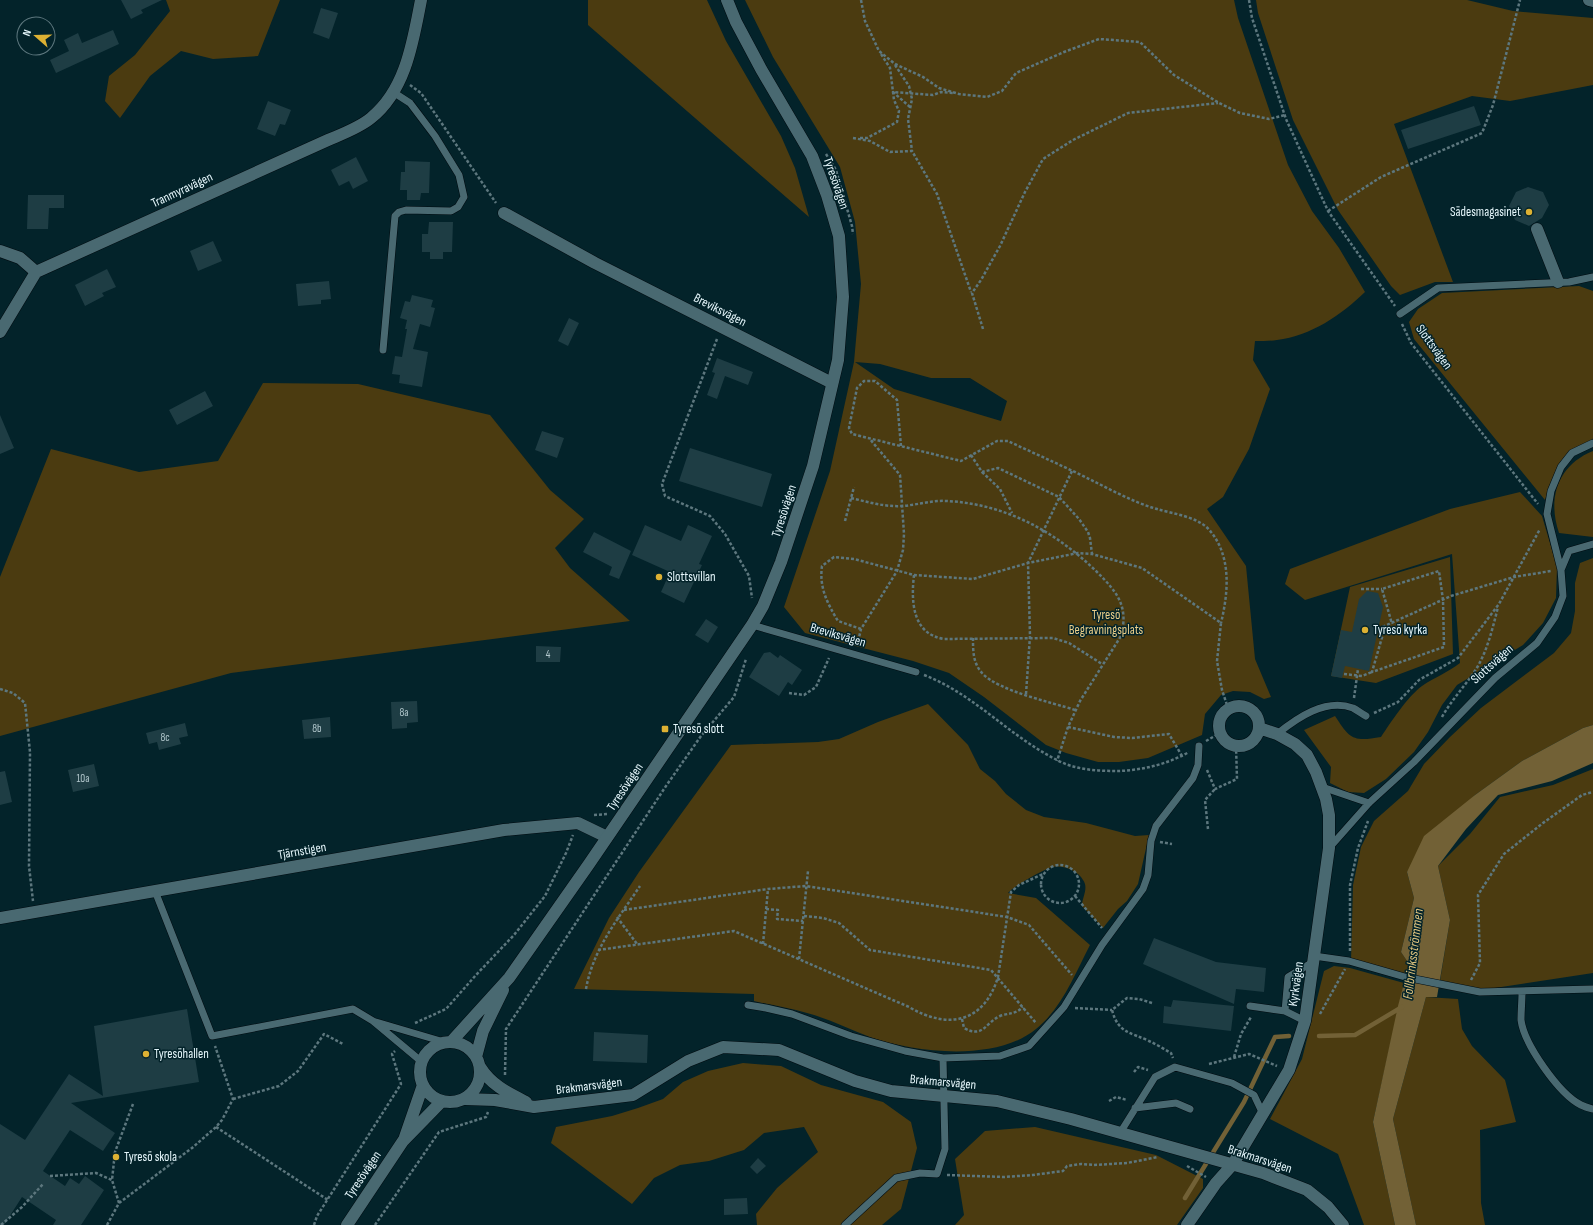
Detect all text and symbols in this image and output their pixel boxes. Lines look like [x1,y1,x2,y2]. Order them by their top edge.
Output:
north arrow [16,16,56,56]
text: N [20,28,34,38]
street label: Tyresövägen [820,155,852,211]
street label: Tranmyravägen [149,169,215,211]
place label: Sädesmagasinet [1450,204,1521,220]
marker: Sädesmagasinet [1524,207,1534,217]
street label: Breviksvägen [691,290,749,330]
street label: Slottsvägen [1412,321,1456,373]
street label: Tyresövägen [768,483,800,539]
place label: Slottsvillan [667,569,716,585]
marker: Slottsvillan [654,572,664,582]
park label: Tyresö Begravningsplats [1069,607,1144,638]
street label: Breviksvägen [808,619,868,651]
place label: Tyresö kyrka [1373,622,1427,638]
marker: Tyresö kyrka [1360,625,1370,635]
street label: Slottsvägen [1467,641,1517,687]
house number: 4 [546,648,551,661]
house number: 8a [399,706,409,719]
place label: Tyresö slott [673,721,724,737]
house number: 8b [312,722,322,735]
marker: Tyresö slott [660,724,670,734]
house number: 8c [160,731,170,744]
street label: Tyresövägen [603,760,647,814]
house number: 10a [77,772,90,785]
street label: Tjärnstigen [277,839,327,863]
water label: Follbrinksströmmen [1399,908,1427,1000]
street label: Kyrkvägen [1285,961,1307,1007]
place label: Tyresöhallen [154,1046,209,1062]
marker: Tyresöhallen [141,1049,151,1059]
street label: Brakmarsvägen [909,1071,977,1093]
street label: Brakmarsvägen [555,1074,623,1098]
street label: Brakmarsvägen [1226,1141,1294,1177]
street label: Tyresövägen [341,1148,385,1202]
place label: Tyresö skola [124,1149,177,1165]
marker: Tyresö skola [111,1152,121,1162]

